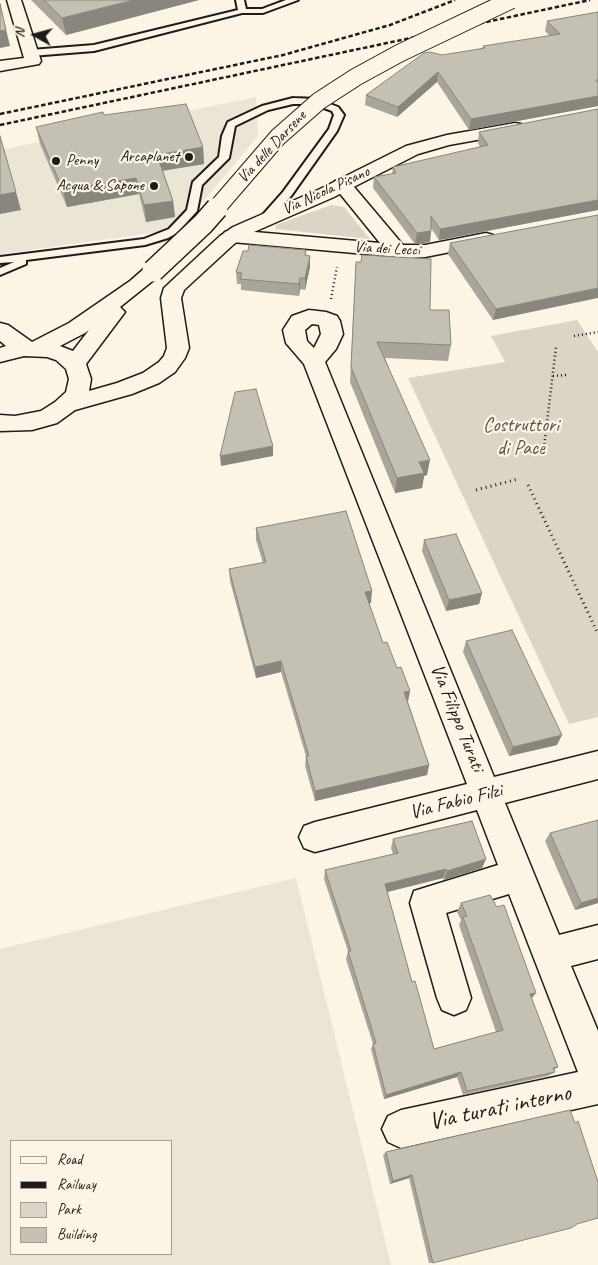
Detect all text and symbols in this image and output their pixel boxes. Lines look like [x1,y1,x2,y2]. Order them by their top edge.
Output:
north arrow [10,10,60,60]
text: N [11,28,29,38]
street label: Via delle Darsene [234,107,310,187]
place label: Arcaplanet [120,147,179,167]
place label: Penny [66,151,98,171]
marker: Arcaplanet [183,151,195,163]
marker: Penny [50,155,62,167]
street label: Via Nicola Pisano [279,162,373,220]
place label: Acqua & Sapone [56,176,144,196]
marker: Acqua & Sapone [148,180,160,192]
street label: Via dei Lecci [354,238,420,260]
park label: Costruttori di Pace [483,414,559,461]
street label: Via Filippo Turati [425,661,489,775]
street label: Via Fabio Filzi [407,779,505,825]
street label: Via turati interno [427,1079,573,1137]
legend [10,1140,172,1255]
text: Road [57,1150,82,1169]
text: Railway [57,1175,96,1194]
text: Park [57,1200,81,1219]
text: Building [57,1225,96,1244]

